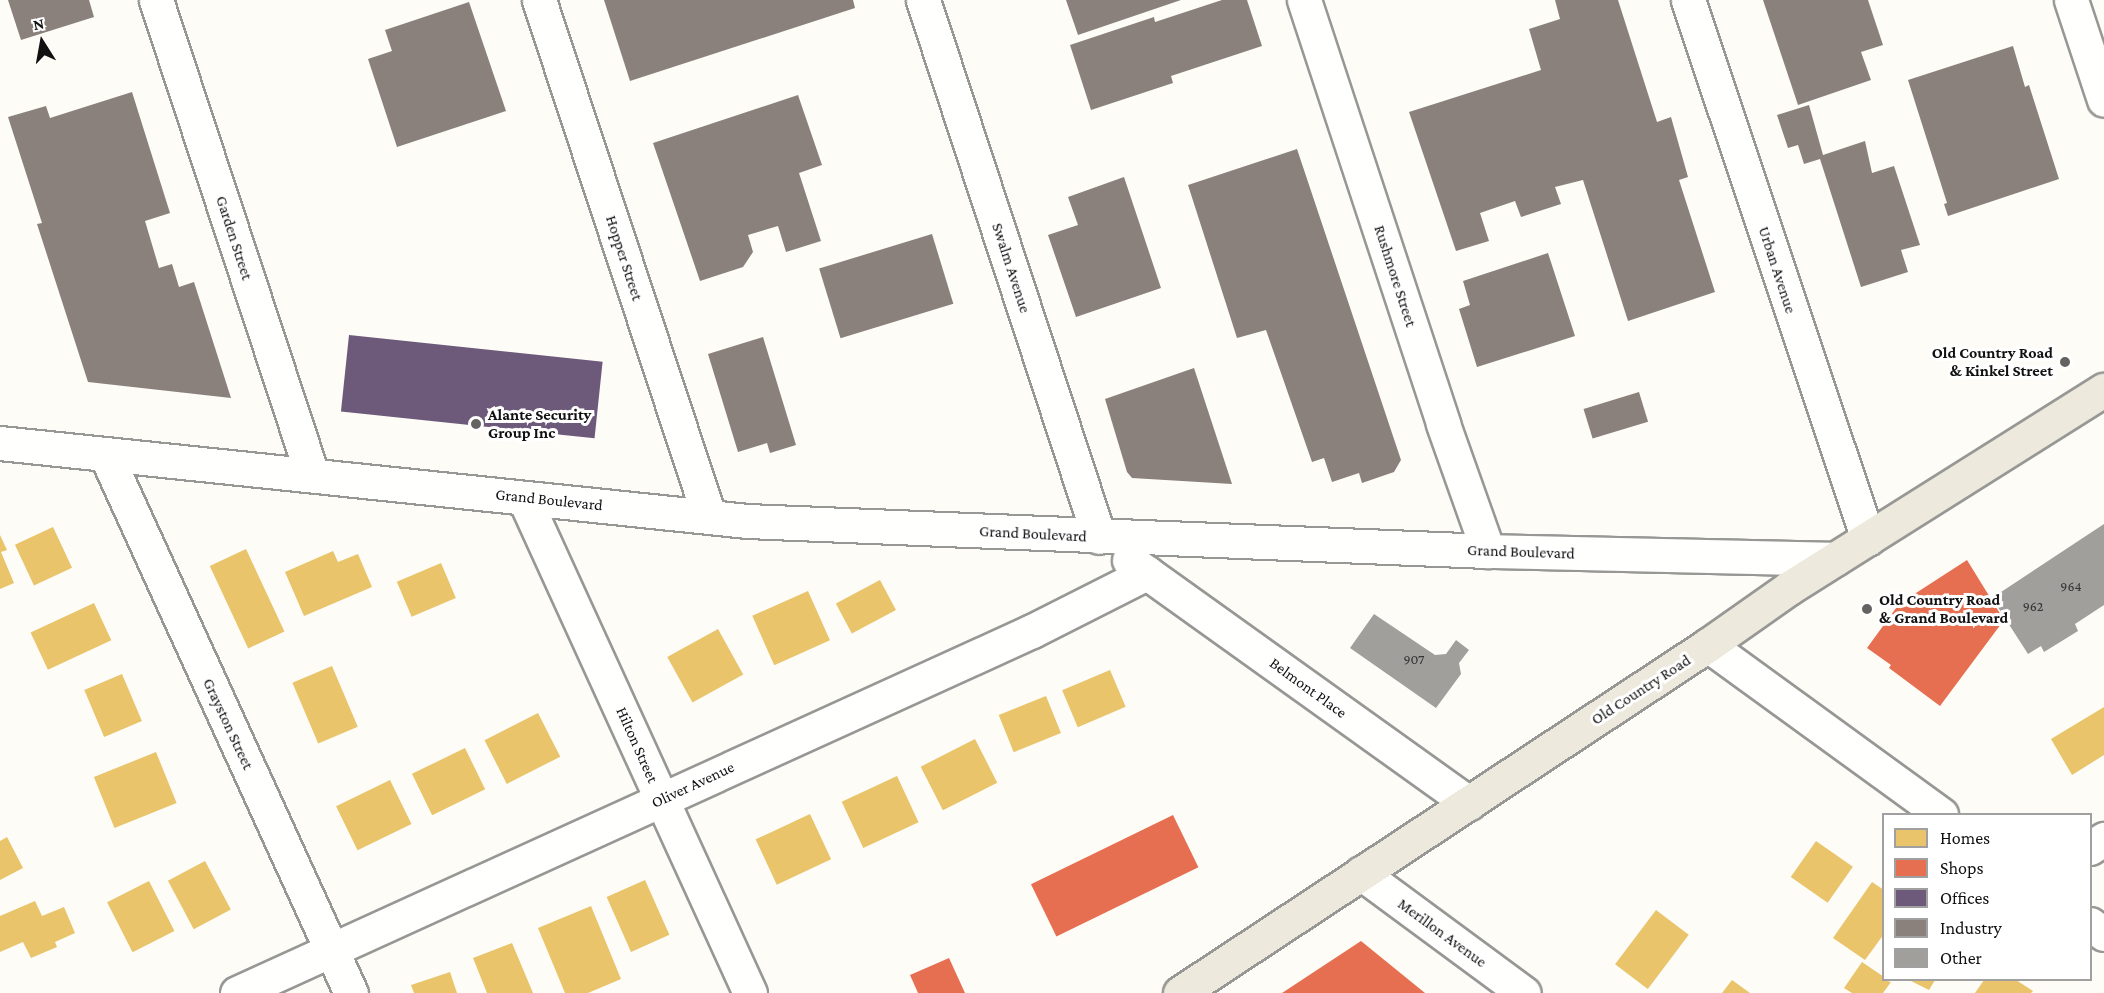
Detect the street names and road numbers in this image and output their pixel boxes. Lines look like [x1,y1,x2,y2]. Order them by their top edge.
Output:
street label: Garden Street [211,193,257,283]
street label: Hopper Street [601,213,647,303]
street label: Swalm Avenue [987,221,1035,315]
street label: Rushmore Street [1370,223,1420,329]
street label: Urban Avenue [1754,224,1800,316]
street label: Grand Boulevard [494,485,604,515]
street label: Grand Boulevard [979,522,1087,546]
street label: Grand Boulevard [1467,541,1575,563]
street label: Old Country Road [1588,651,1694,729]
street label: Belmont Place [1266,654,1350,722]
street label: Grayston Street [198,675,258,773]
street label: Hilton Street [612,704,662,786]
street label: Oliver Avenue [649,757,737,813]
street label: Merillon Avenue [1394,894,1490,972]

